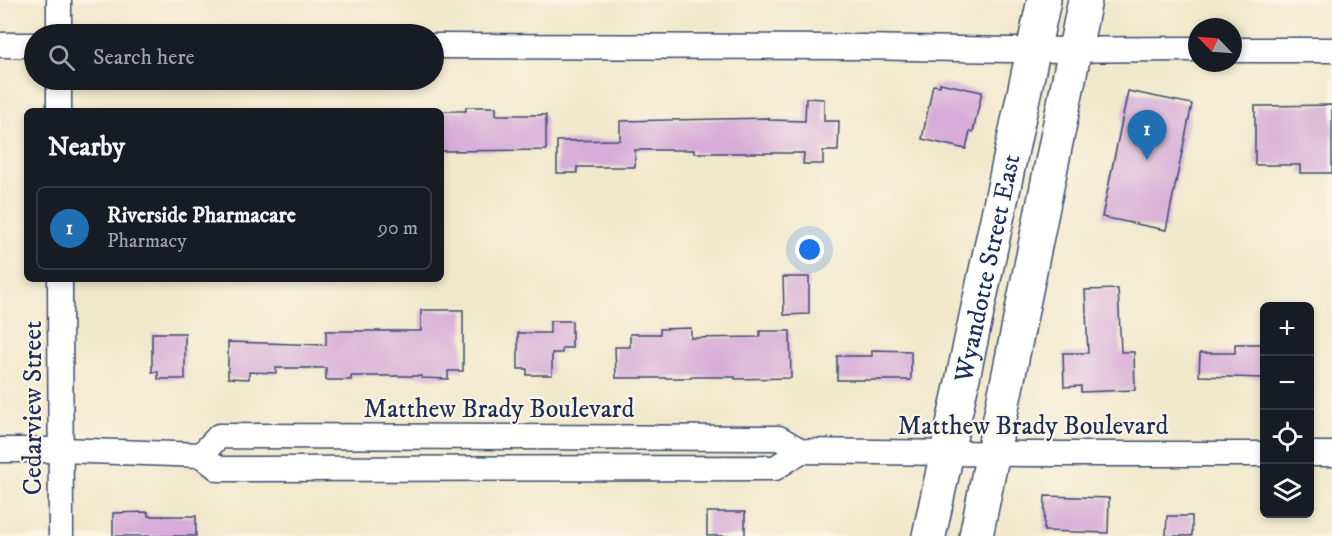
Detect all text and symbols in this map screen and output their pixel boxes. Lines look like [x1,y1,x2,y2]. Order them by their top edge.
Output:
north arrow [1188,18,1242,72]
search box [24,24,444,90]
icon: search [45,41,78,74]
text: Search here [93,44,195,71]
pin: 1 [1128,110,1166,160]
text: Nearby [48,131,125,164]
street label: Wyandotte Street East [947,151,1028,386]
text: Riverside Pharmacare [107,202,296,229]
text: 1 [66,216,73,241]
text: 90 m [378,216,418,241]
text: Pharmacy [107,229,187,254]
your location [795,235,824,264]
map controls [1260,302,1314,518]
button: + [1260,302,1314,356]
street label: Cedarview Street [17,321,50,495]
button: − [1260,356,1314,410]
street label: Matthew Brady Boulevard [364,393,634,426]
street label: Matthew Brady Boulevard [898,410,1168,443]
button: locate [1260,410,1314,464]
button: layers [1260,464,1314,518]

